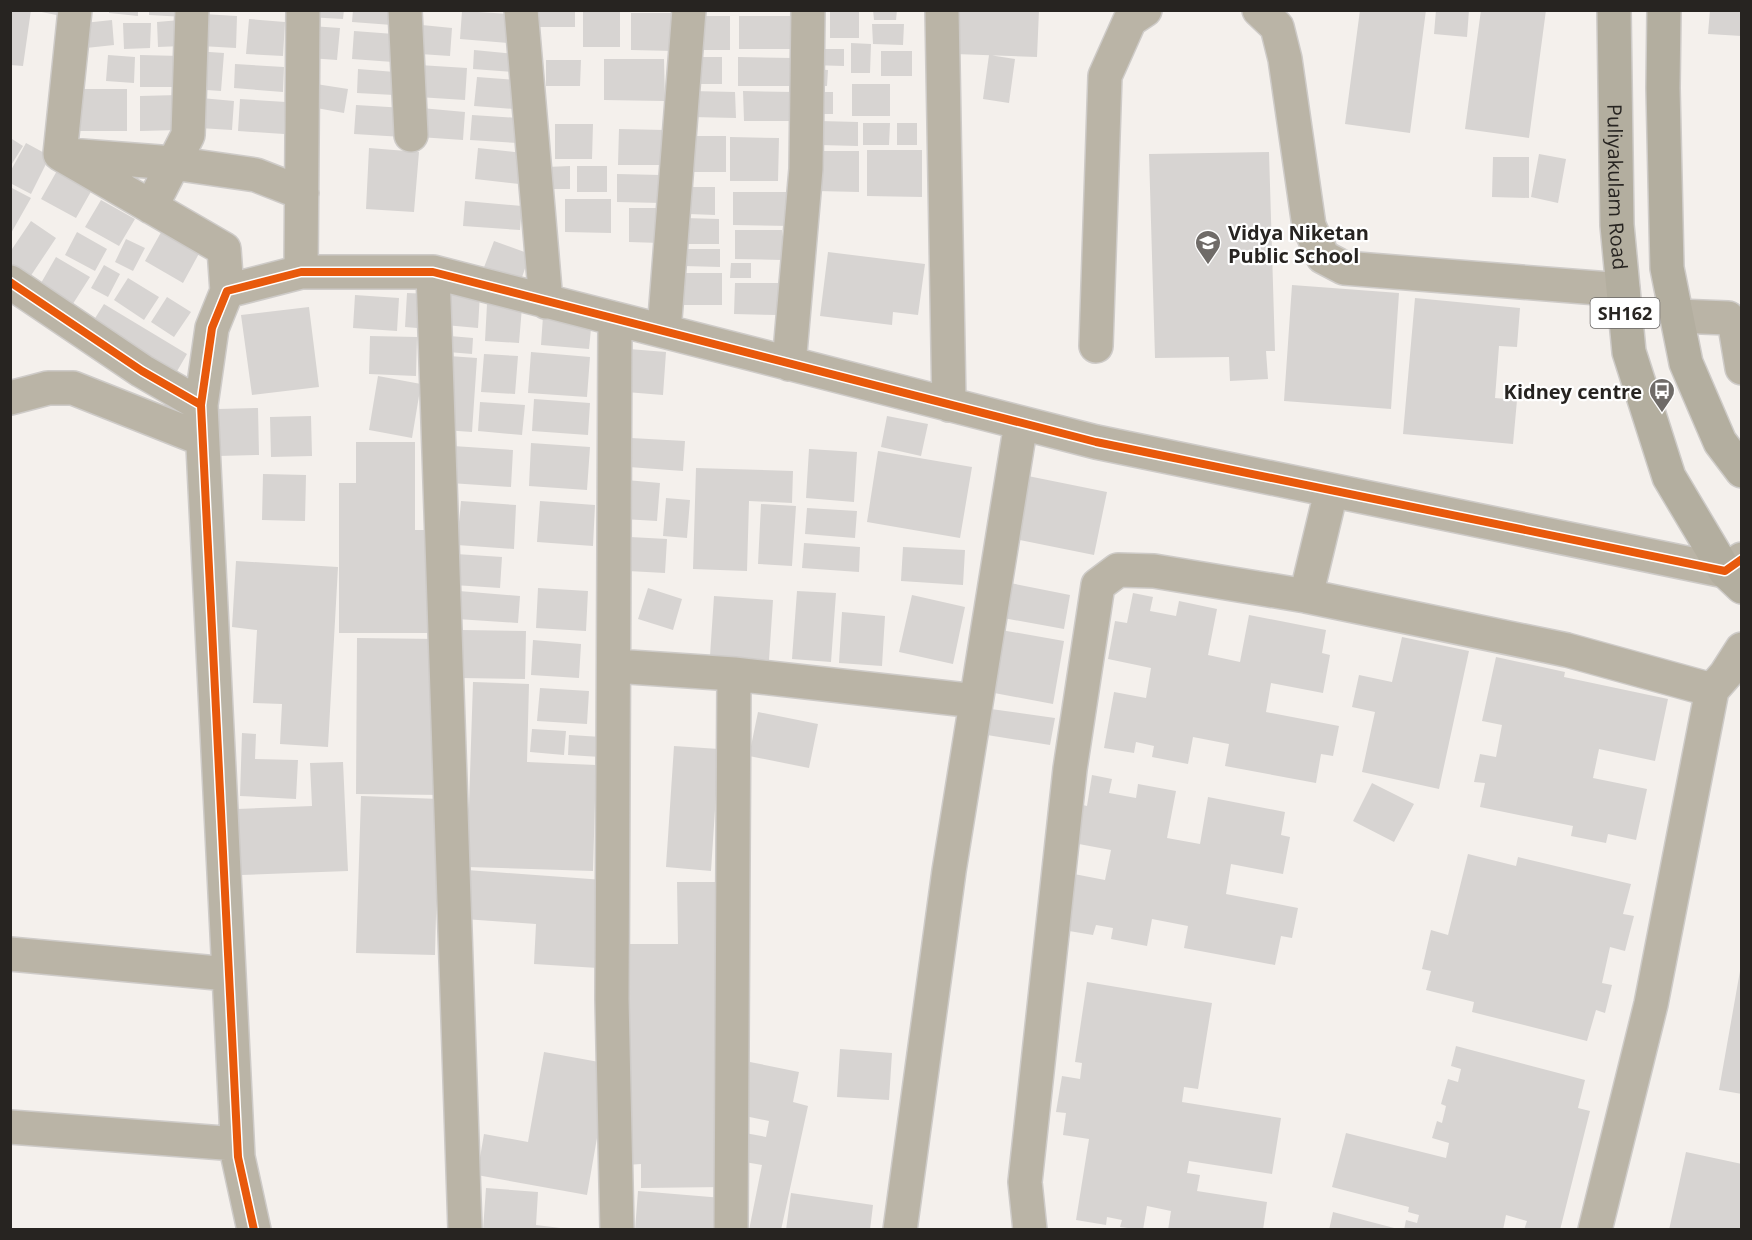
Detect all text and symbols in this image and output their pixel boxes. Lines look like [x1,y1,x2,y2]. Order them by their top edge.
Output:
street label: Puliyakulam Road [1602,104,1635,271]
place label: Vidya Niketan Public School [1228,219,1369,269]
school or university icon: Vidya Niketan Public School [1193,228,1223,266]
road number: SH162 [1590,298,1660,328]
bus stop icon: Kidney centre [1647,376,1677,414]
place label: Kidney centre [1504,378,1642,405]

